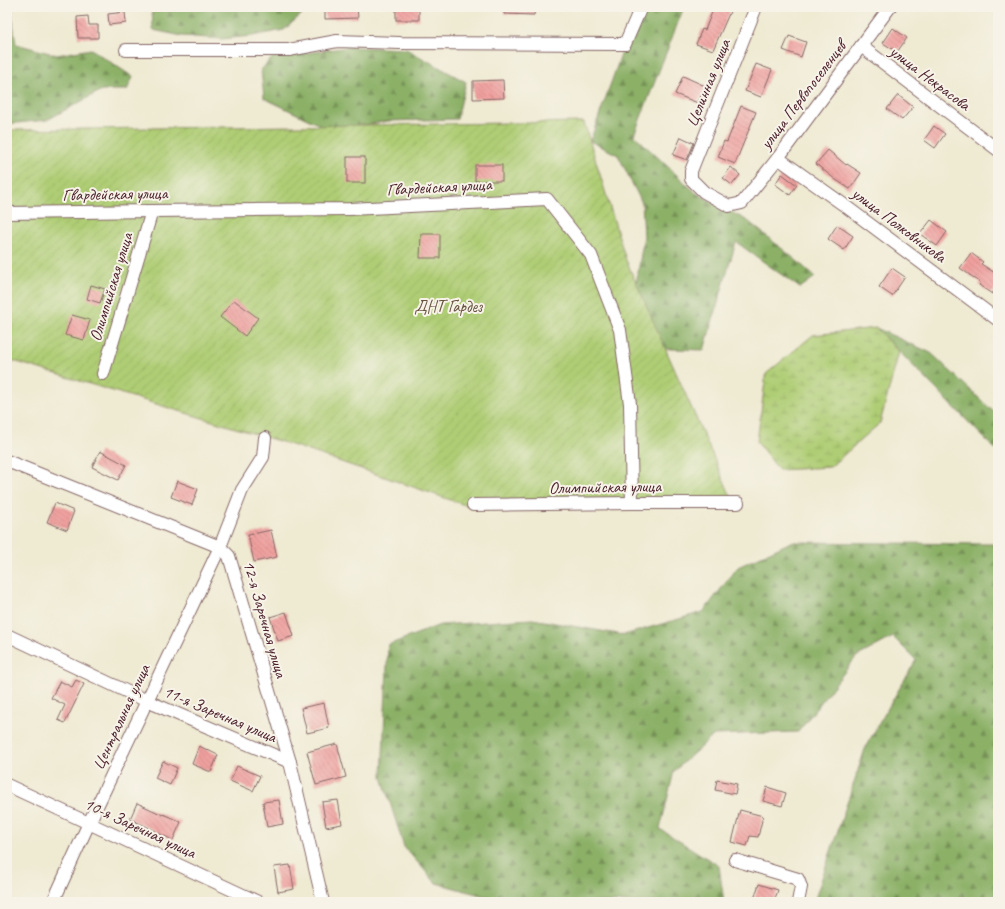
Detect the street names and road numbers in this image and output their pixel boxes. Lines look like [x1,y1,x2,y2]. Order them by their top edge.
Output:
street label: улица Первопоселенцев [755,34,853,154]
street label: Целинная улица [681,35,736,130]
street label: улица Некрасова [885,40,976,116]
street label: Гвардейская улица [386,174,493,200]
street label: улица Полковникова [847,182,951,268]
street label: Гвардейская улица [62,183,169,205]
street label: Олимпийская улица [85,229,138,344]
street label: Олимпийская улица [549,476,662,498]
street label: 12-я Заречная улица [238,558,292,681]
street label: Центральная улица [87,660,155,773]
street label: 11-я Заречная улица [160,681,281,748]
street label: 10-я Заречная улица [81,793,200,864]

